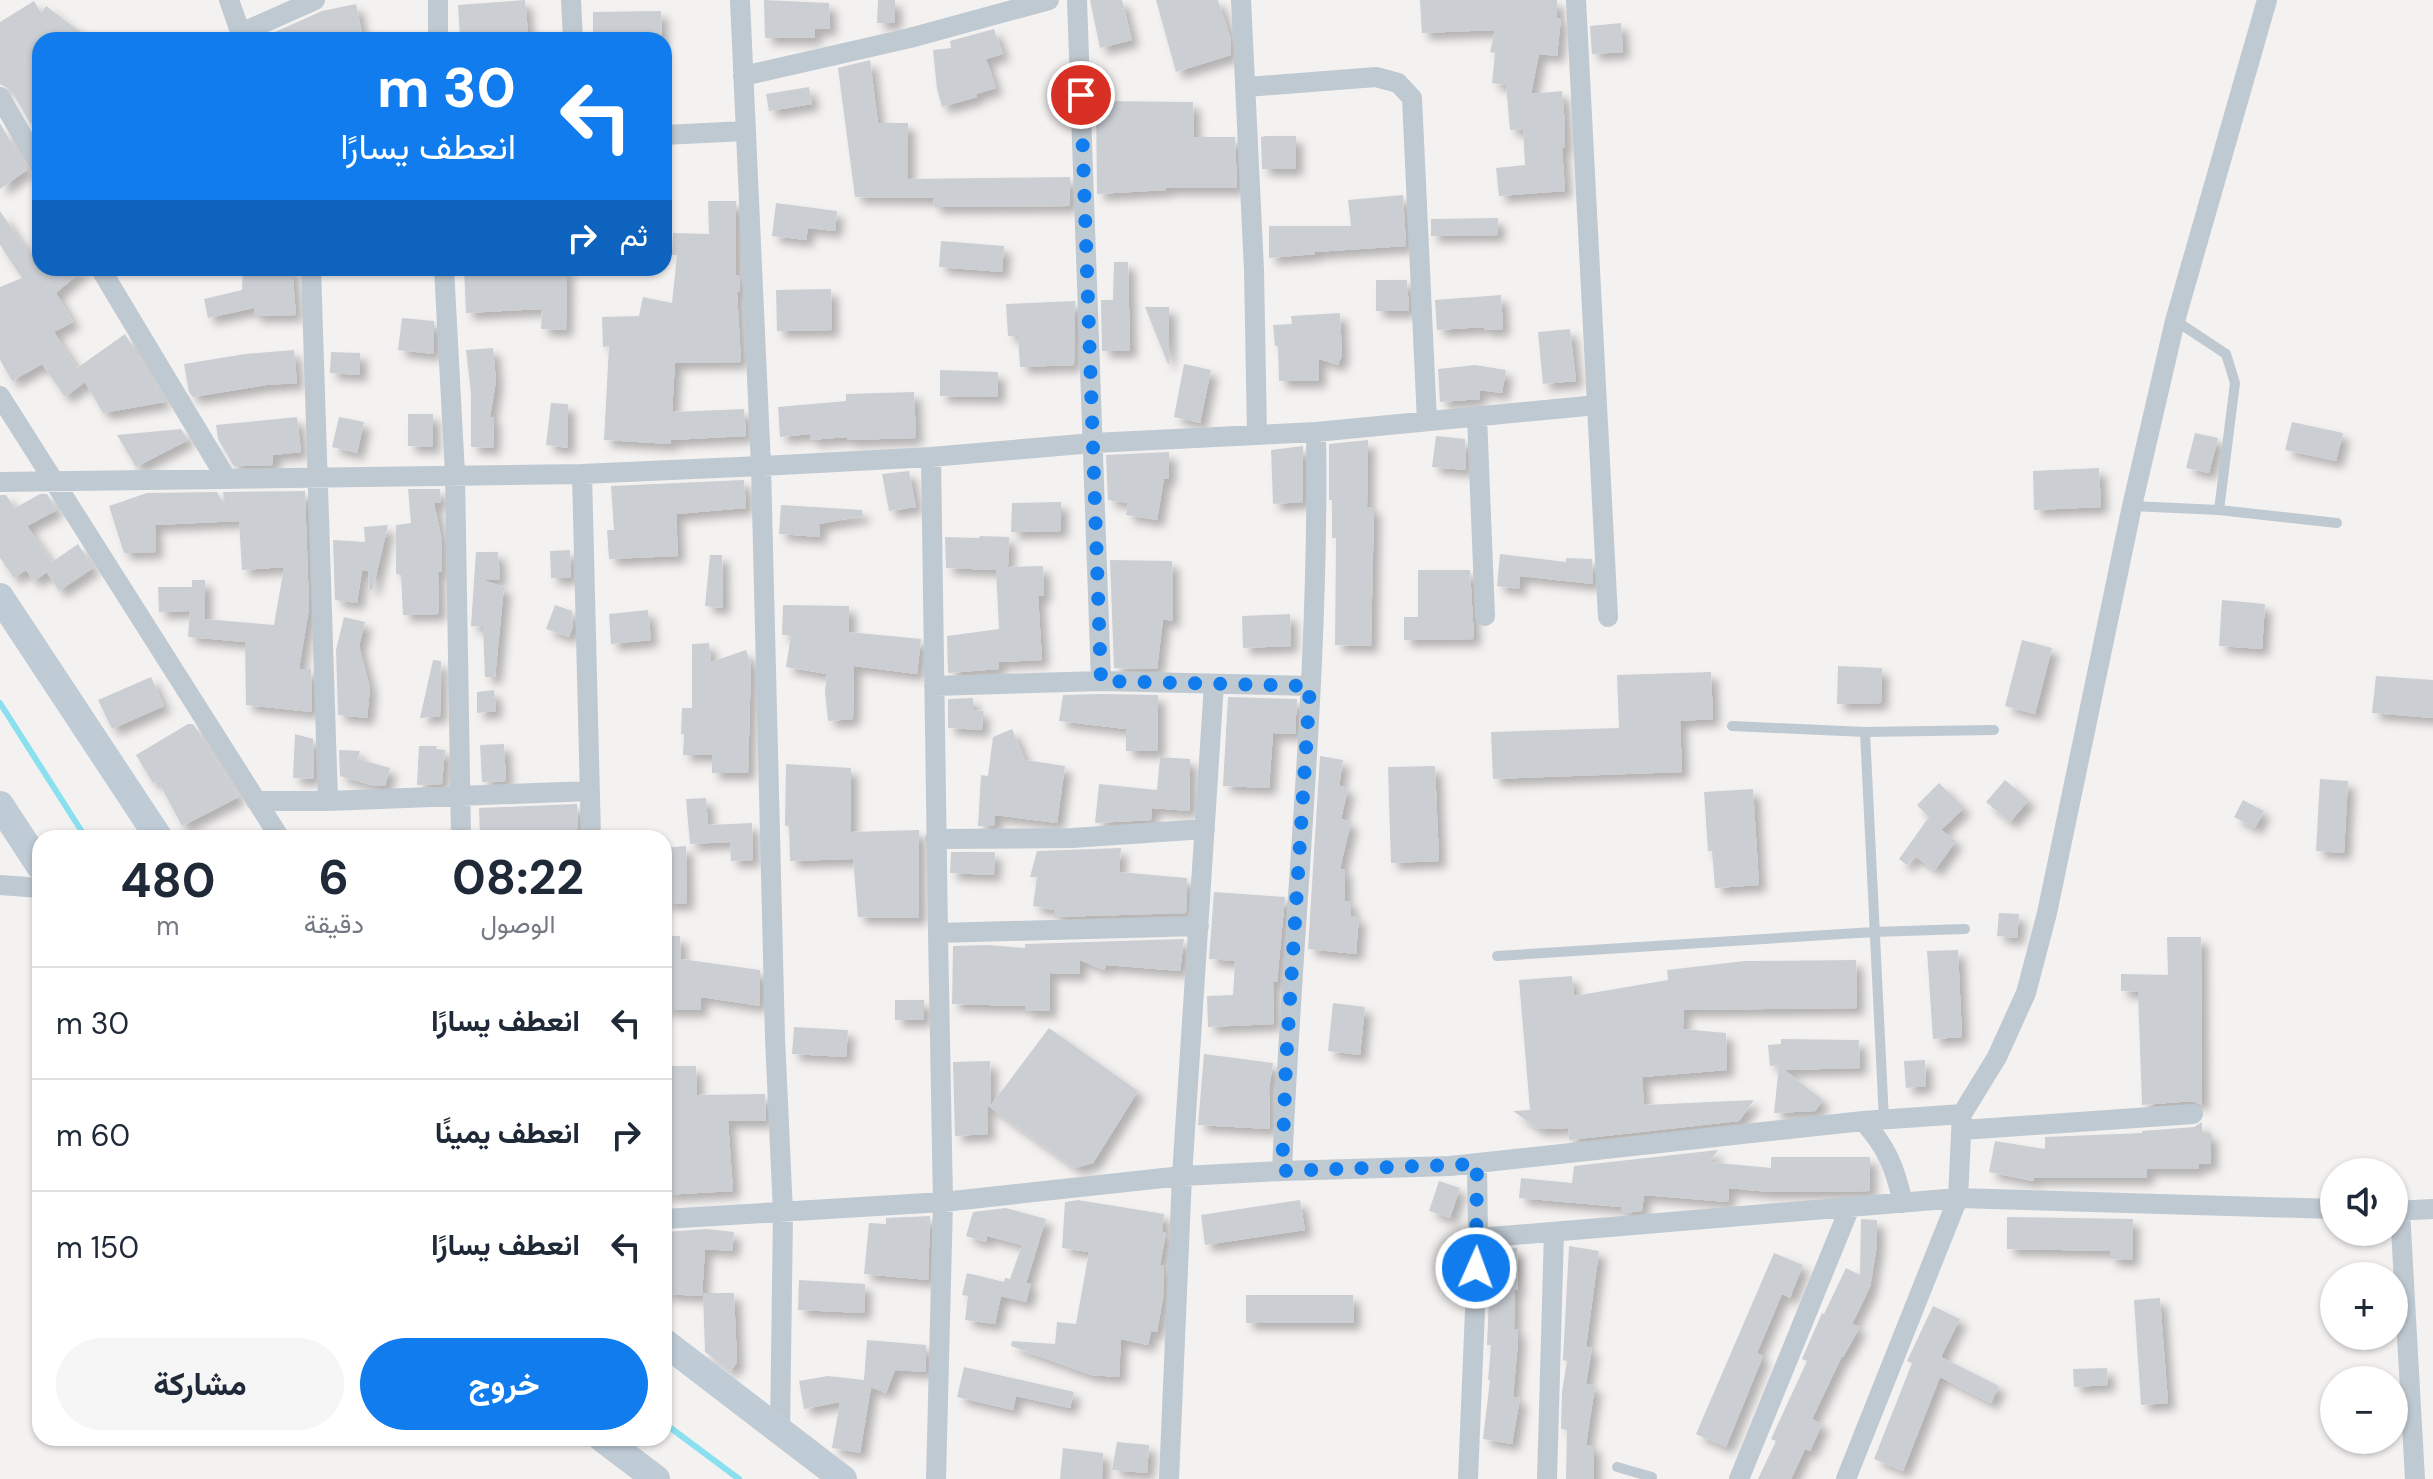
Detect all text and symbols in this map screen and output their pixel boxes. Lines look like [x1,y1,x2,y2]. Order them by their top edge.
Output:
text: 30 m [377,51,516,124]
pin [1047,61,1115,129]
icon: left [544,64,648,168]
icon: arrive [1059,73,1103,117]
text: انعطف يسارًا [340,123,516,170]
icon: right [560,216,604,260]
text: ثم [620,216,648,255]
text: 6 [319,846,349,909]
text: 08:22 [452,846,584,909]
text: 480 [120,849,216,912]
text: دقيقة [304,907,364,941]
text: الوصول [480,907,555,941]
text: m [156,909,179,943]
text: انعطف يسارًا [431,1001,580,1040]
icon: left [604,1001,648,1045]
text: 30 m [56,1004,129,1043]
text: انعطف يمينًا [435,1113,580,1152]
icon: right [604,1113,648,1157]
text: 60 m [56,1116,130,1155]
map controls [2320,1158,2408,1454]
button: sound [2320,1158,2408,1246]
text: انعطف يسارًا [431,1225,580,1264]
icon: left [604,1225,648,1269]
position arrow [1434,1226,1518,1310]
text: 150 m [56,1228,139,1267]
button: + [2320,1262,2408,1350]
button: مشاركة [56,1338,344,1430]
button: خروج [360,1338,648,1430]
button: − [2320,1366,2408,1454]

